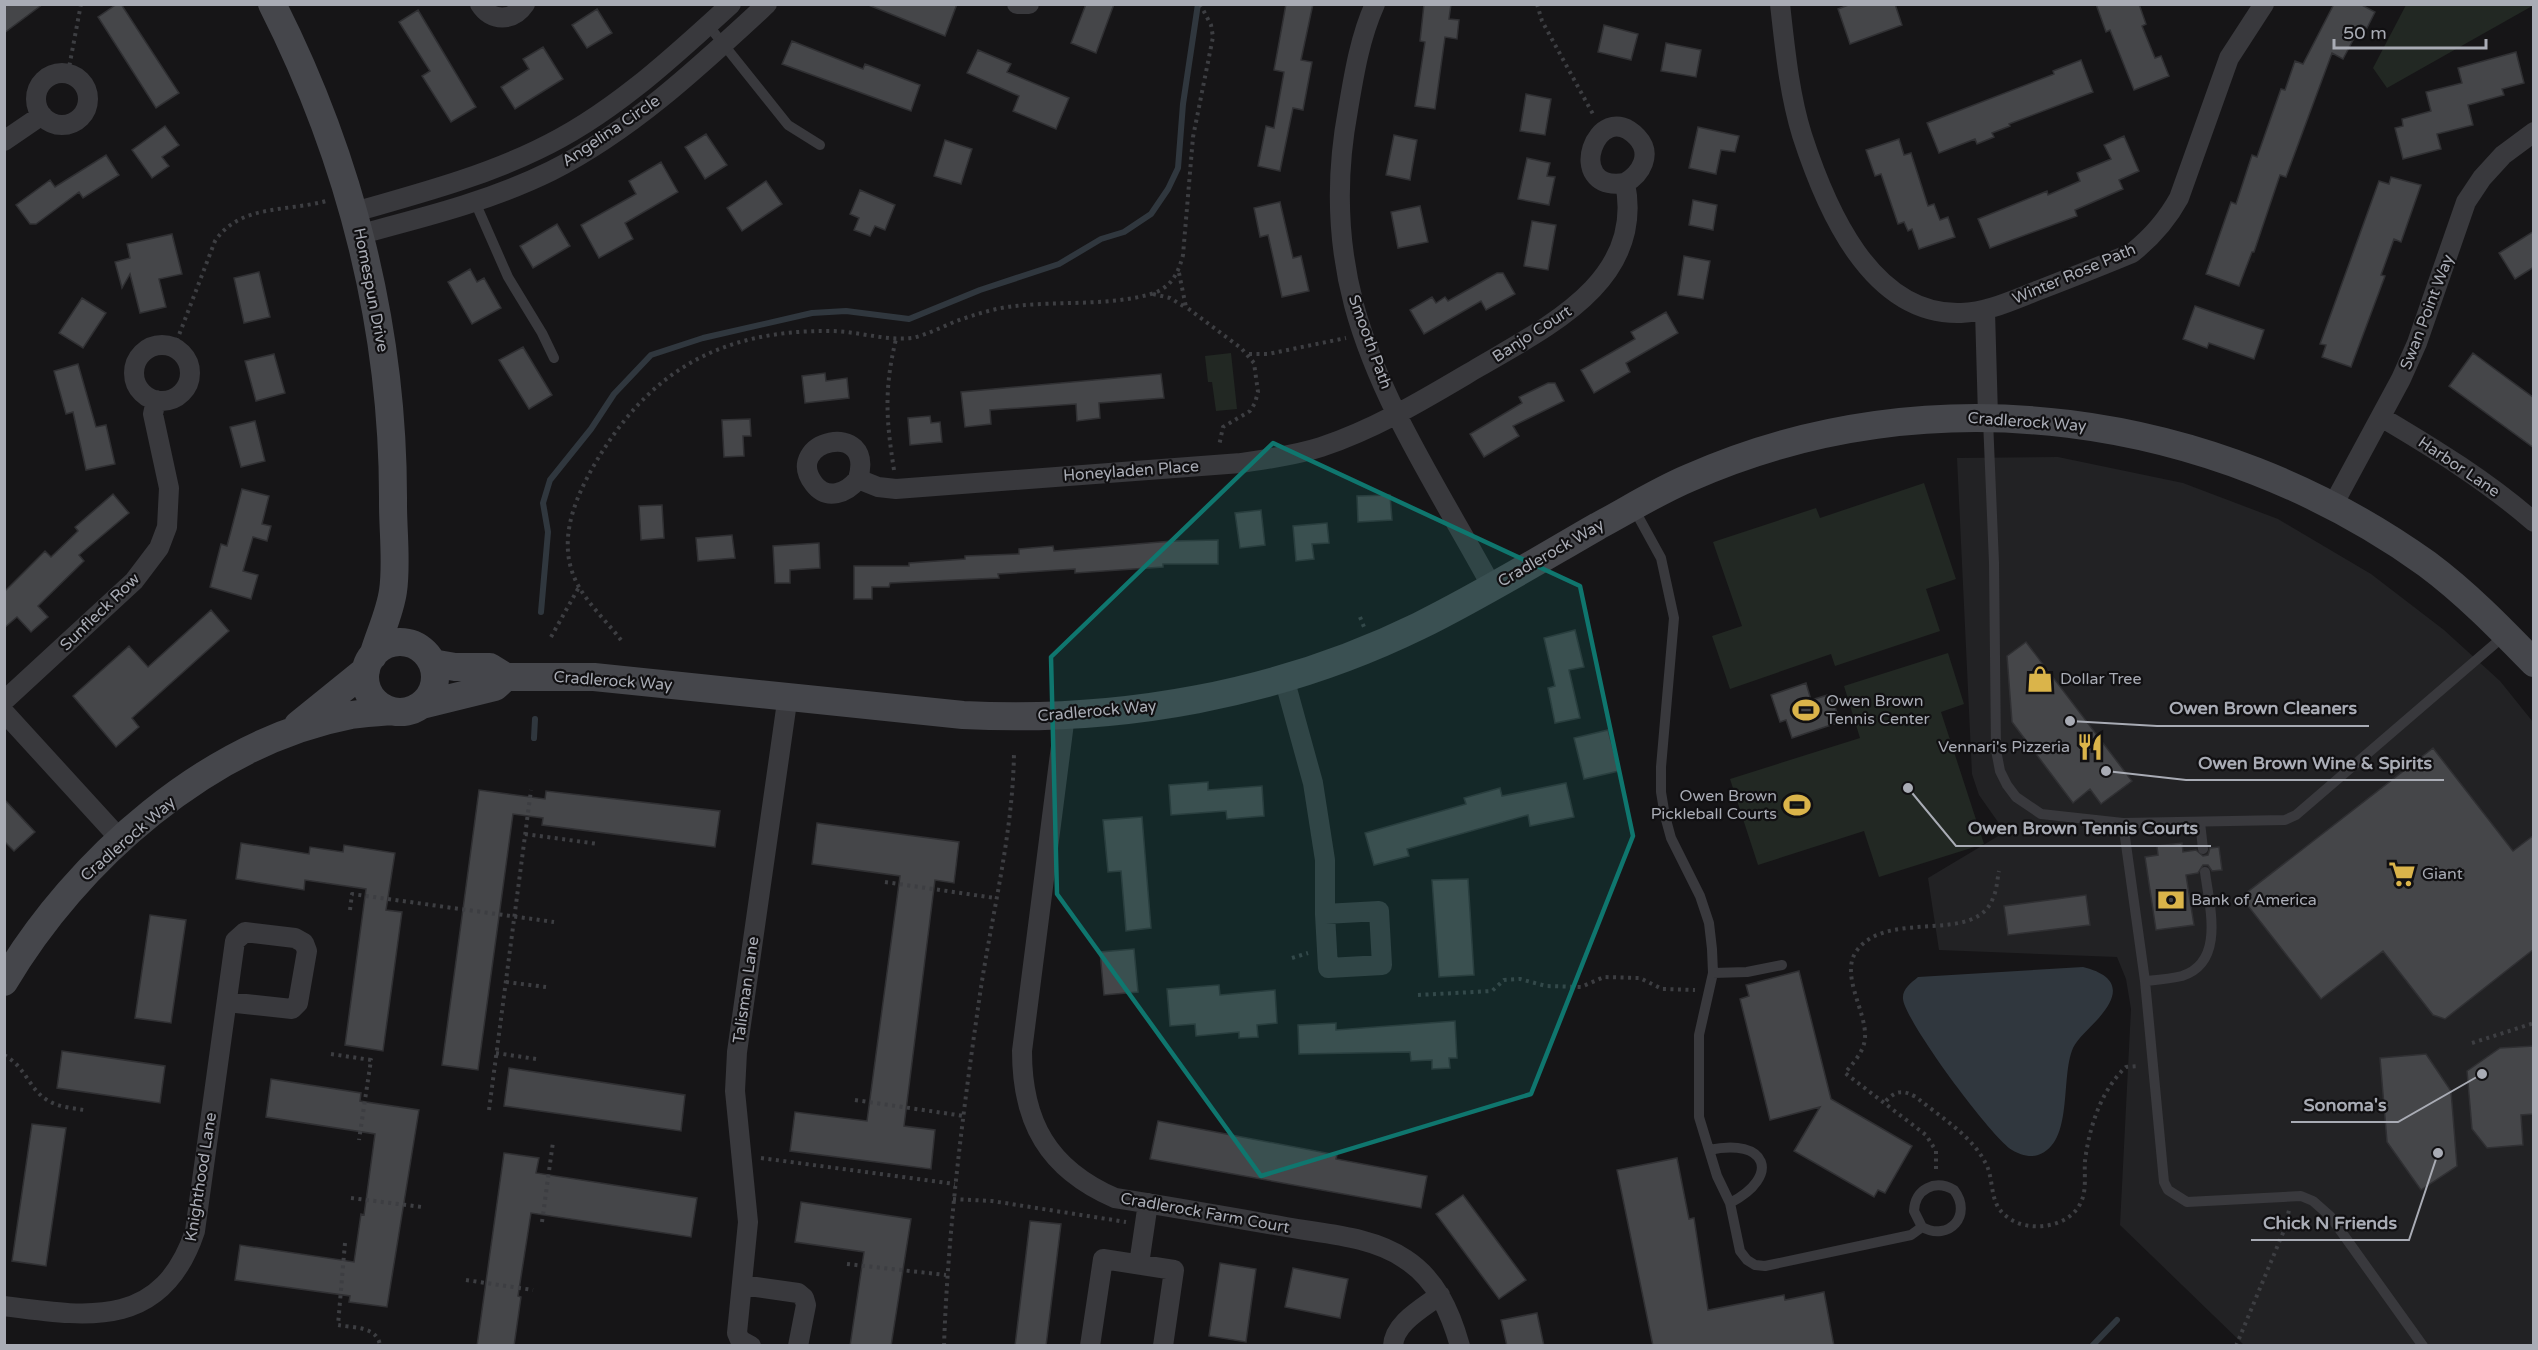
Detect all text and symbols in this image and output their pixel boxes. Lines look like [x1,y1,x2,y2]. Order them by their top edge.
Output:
scale bar [2334,12,2486,50]
text: 50 m [2343,22,2387,44]
street label: Angelina Circle [558,91,664,171]
street label: Homespun Drive [349,226,393,354]
street label: Winter Rose Path [2009,239,2139,309]
street label: Swan Point Way [2396,251,2458,372]
street label: Smooth Path [1344,292,1396,392]
street label: Banjo Court [1489,301,1575,367]
street label: Cradlerock Way [1967,408,2088,436]
street label: Harbor Lane [2414,432,2504,502]
street label: Honeyladen Place [1062,456,1200,486]
street label: Cradlerock Way [1494,514,1608,591]
street label: Sunfleck Row [56,569,144,655]
shop icon: Dollar Tree [2025,664,2055,694]
street label: Cradlerock Way [553,667,674,695]
place label: Dollar Tree [2060,669,2141,689]
callout: Owen Brown Cleaners [2157,690,2369,726]
place label: Owen Brown Tennis Center [1826,691,1931,729]
sports icon: Owen Brown Tennis Center [1791,695,1821,725]
street label: Cradlerock Way [1037,696,1158,726]
text: Owen Brown Cleaners [2169,697,2357,719]
restaurant icon: Vennari's Pizzeria [2075,732,2105,762]
place label: Vennari's Pizzeria [1938,737,2070,757]
callout: Owen Brown Wine & Spirits [2186,744,2444,780]
text: Owen Brown Wine & Spirits [2198,752,2432,774]
place label: Owen Brown Pickleball Courts [1651,786,1777,824]
sports icon: Owen Brown Pickleball Courts [1782,790,1812,820]
street label: Cradlerock Way [76,792,180,886]
callout: Owen Brown Tennis Courts [1956,810,2211,846]
text: Owen Brown Tennis Courts [1968,817,2199,839]
supermarket icon: Giant [2387,859,2417,889]
place label: Giant [2422,864,2463,884]
bank icon: Bank of America [2156,885,2186,915]
place label: Bank of America [2191,890,2317,910]
street label: Talisman Lane [729,935,763,1045]
callout: Sonoma's [2291,1086,2398,1122]
text: Sonoma's [2303,1094,2387,1116]
street label: Knighthood Lane [181,1111,221,1243]
street label: Cradlerock Farm Court [1119,1188,1291,1238]
callout: Chick N Friends [2251,1204,2409,1240]
text: Chick N Friends [2263,1212,2397,1234]

